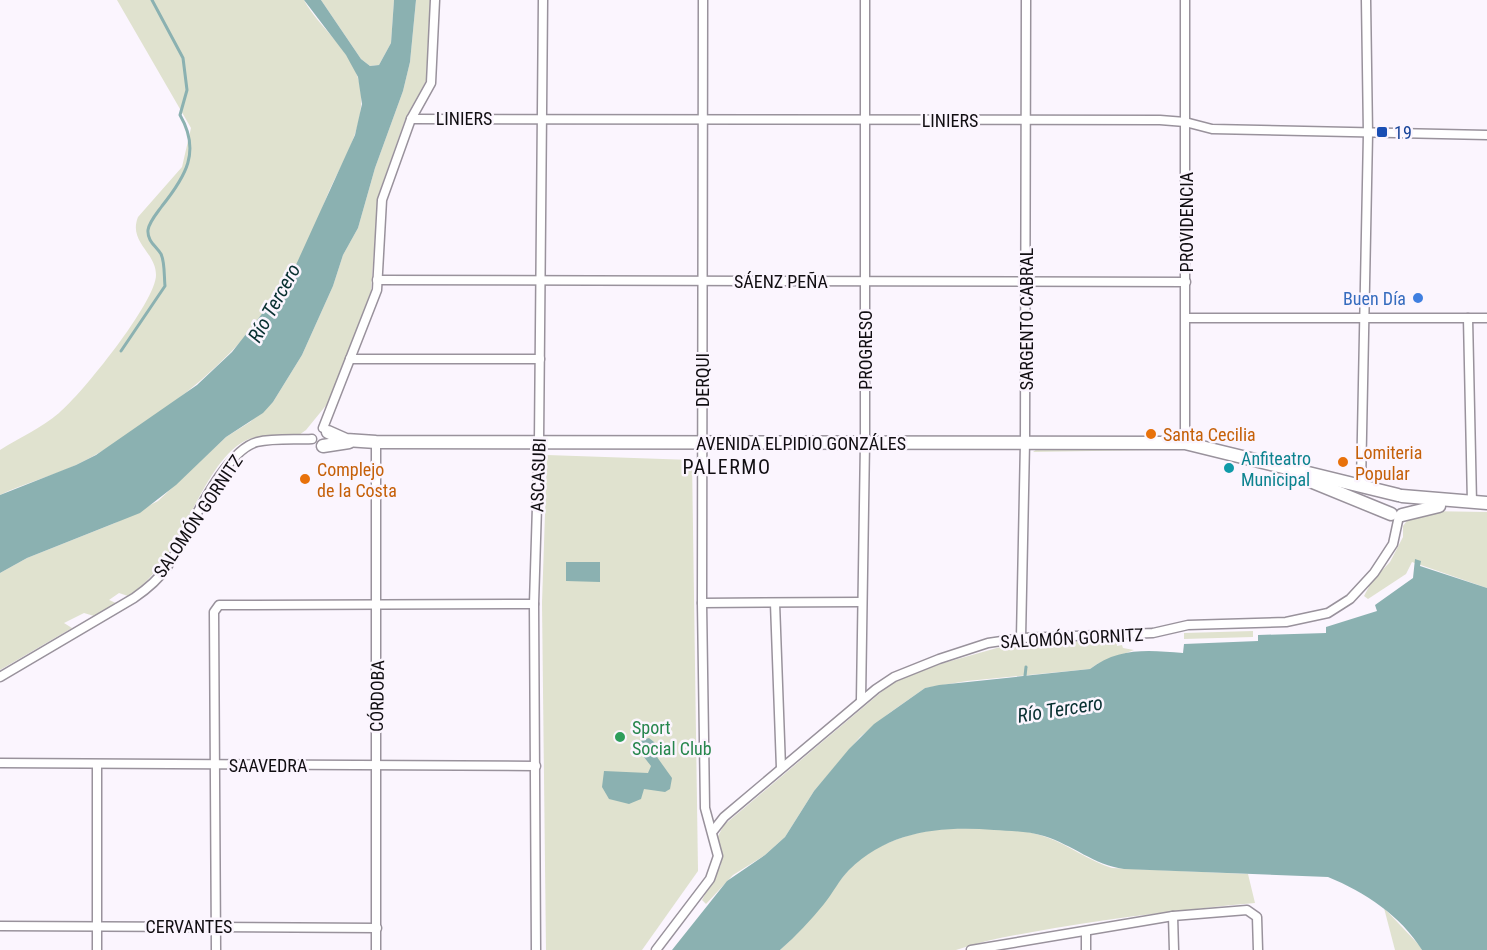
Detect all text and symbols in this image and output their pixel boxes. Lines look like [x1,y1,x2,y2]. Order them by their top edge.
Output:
street label: LINIERS [436,108,492,129]
street label: LINIERS [922,110,978,131]
place label: 19 [1394,122,1412,143]
marker: 19 [1375,125,1389,139]
street label: PROVIDENCIA [1176,171,1197,272]
street label: SARGENTO CABRAL [1016,247,1037,390]
water label: Río Tercero [243,259,305,347]
street label: SÁENZ PEÑA [734,271,829,292]
place label: Buen Día [1343,288,1406,309]
marker: Buen Día [1411,291,1425,305]
street label: PROGRESO [855,310,876,390]
street label: DERQUI [692,353,713,407]
place label: Santa Cecilia [1163,424,1256,445]
marker: Santa Cecilia [1144,427,1158,441]
street label: AVENIDA ELPIDIO GONZÁLES [696,433,906,454]
street label: ASCASUBI [526,438,550,512]
place label: Lomiteria Popular [1355,442,1422,484]
place label: Anfiteatro Municipal [1241,448,1311,490]
street label: SALOMÓN GORNITZ [149,451,247,581]
district label: PALERMO [683,455,771,479]
marker: Lomiteria Popular [1336,455,1350,469]
place label: Complejo de la Costa [317,459,397,501]
marker: Anfiteatro Municipal [1222,461,1236,475]
marker: Complejo de la Costa [298,472,312,486]
street label: SALOMÓN GORNITZ [1000,624,1144,652]
street label: CÓRDOBA [366,659,388,732]
water label: Río Tercero [1016,690,1104,728]
place label: Sport Social Club [632,717,712,759]
marker: Sport Social Club [613,730,627,744]
street label: SAAVEDRA [229,755,308,776]
street label: CERVANTES [146,916,232,937]

